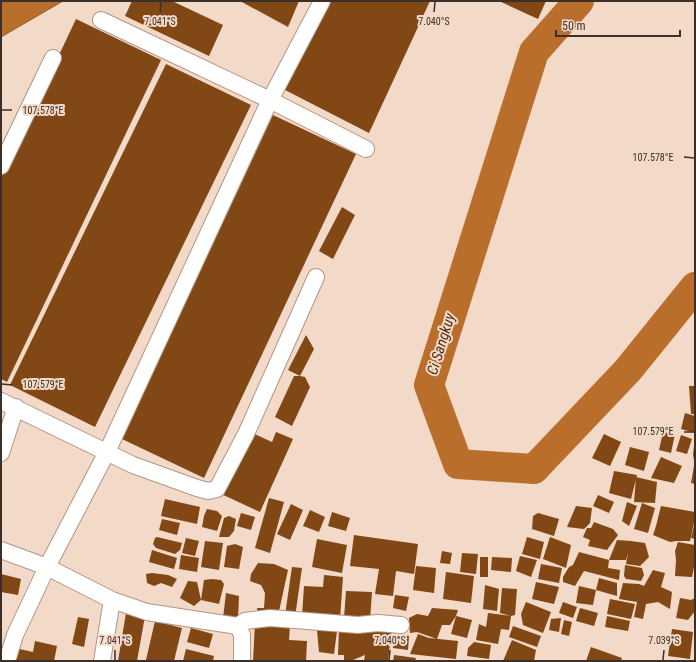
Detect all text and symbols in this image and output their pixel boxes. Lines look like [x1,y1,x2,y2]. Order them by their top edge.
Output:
scale bar [556,12,680,38]
text: 7.041°S [144,16,176,27]
text: 7.040°S [418,16,450,27]
text: 50 m [562,19,586,33]
text: 107.578°E [23,105,64,116]
text: 107.578°E [633,152,674,163]
water label: Ci Sangkuy [423,310,459,377]
text: 107.579°E [23,379,64,390]
text: 107.579°E [633,426,674,437]
text: 7.041°S [99,635,131,646]
text: 7.040°S [374,635,406,646]
text: 7.039°S [648,635,680,646]

